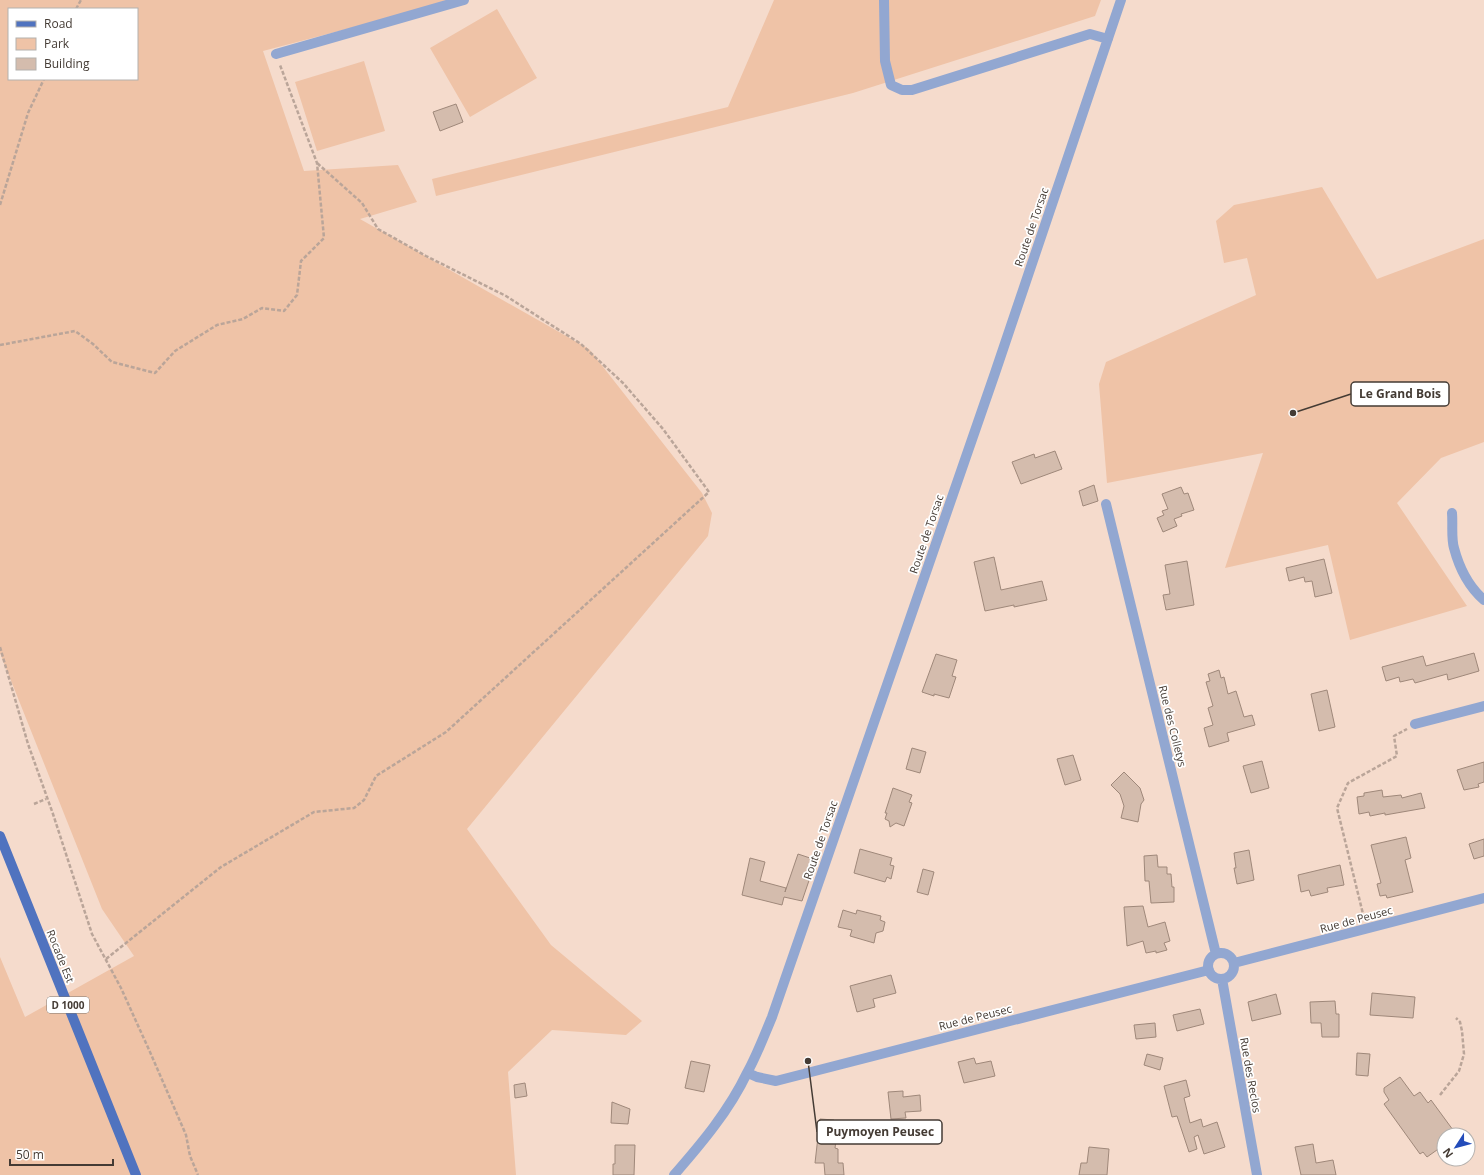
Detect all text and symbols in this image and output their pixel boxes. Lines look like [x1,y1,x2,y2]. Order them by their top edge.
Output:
legend [8,8,138,80]
text: Road [44,15,73,32]
text: Park [44,35,70,52]
text: Building [44,55,90,72]
street label: Route de Torsac [1010,185,1052,269]
callout: Le Grand Bois [1351,382,1449,406]
text: Le Grand Bois [1359,385,1441,402]
street label: Route de Torsac [905,492,947,576]
street label: Rue des Colletys [1156,684,1190,768]
street label: Route de Torsac [799,798,841,882]
street label: Rue de Peusec [1318,902,1394,936]
street label: Rocade Est [44,927,78,985]
road number: D 1000 [47,997,89,1013]
street label: Rue de Peusec [937,1001,1013,1033]
street label: Rue des Reclos [1237,1036,1265,1114]
callout: Puymoyen Peusec [817,1120,942,1144]
text: Puymoyen Peusec [826,1123,934,1140]
north arrow [1436,1127,1476,1167]
scale bar [10,1141,113,1167]
text: N [1439,1145,1456,1161]
text: 50 m [16,1146,44,1163]

